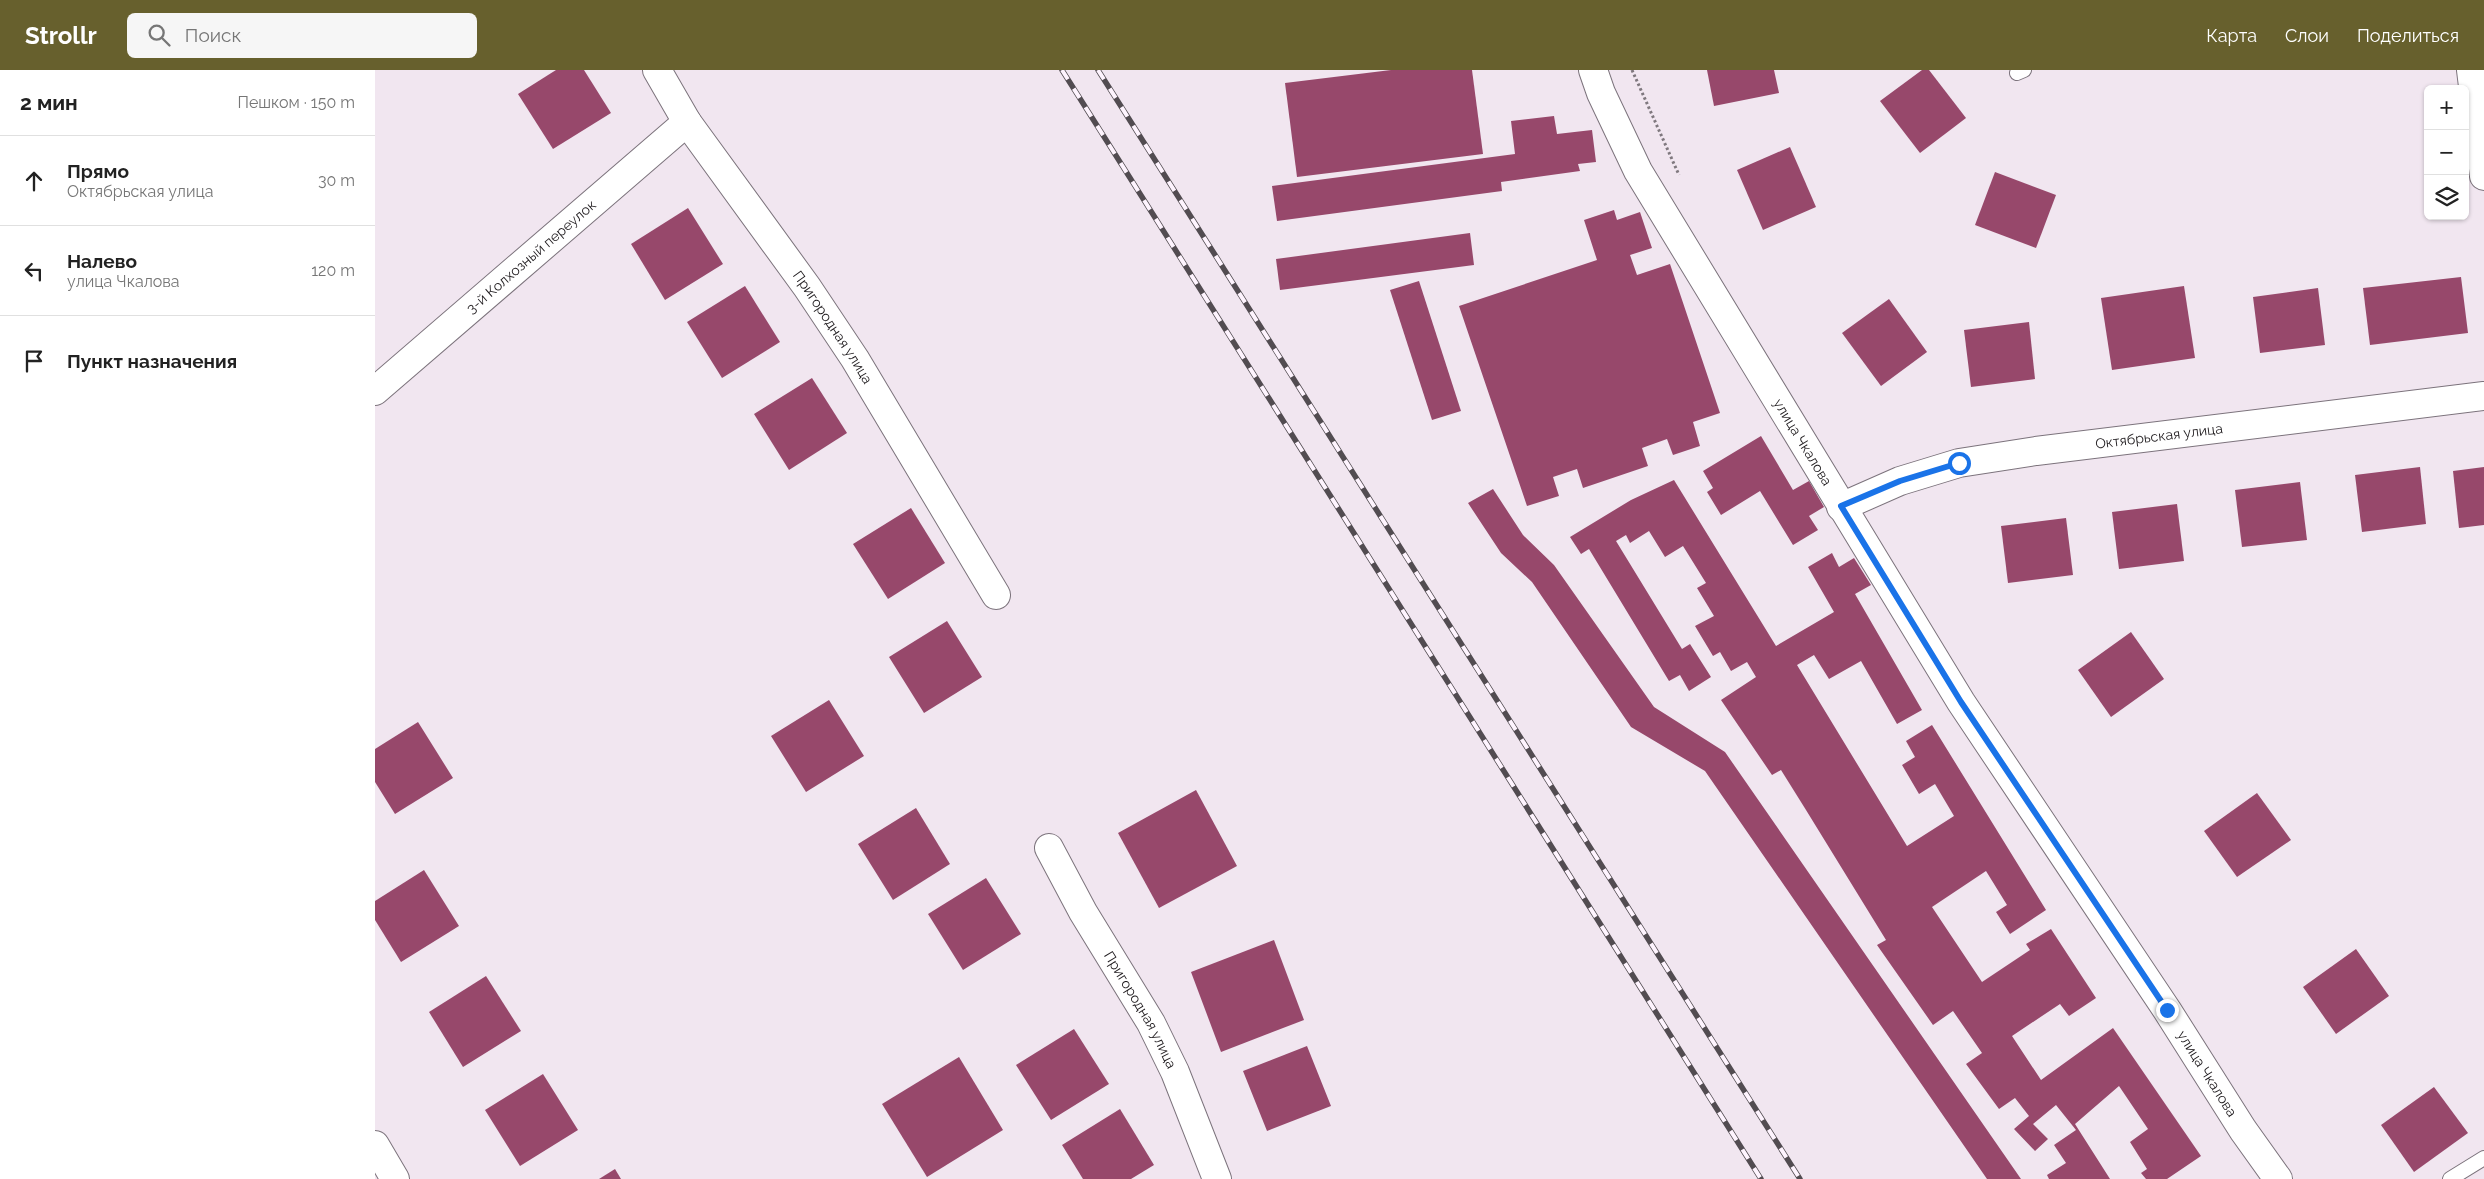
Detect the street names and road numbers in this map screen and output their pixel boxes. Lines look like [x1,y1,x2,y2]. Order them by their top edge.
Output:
street label: 3-й Колхозный переулок [463,196,599,317]
street label: Пригородная улица [790,268,876,387]
street label: улица Чкалова [1770,396,1835,488]
street label: Октябрьская улица [2094,420,2224,452]
street label: Пригородная улица [1101,948,1180,1071]
street label: улица Чкалова [2174,1028,2240,1120]

